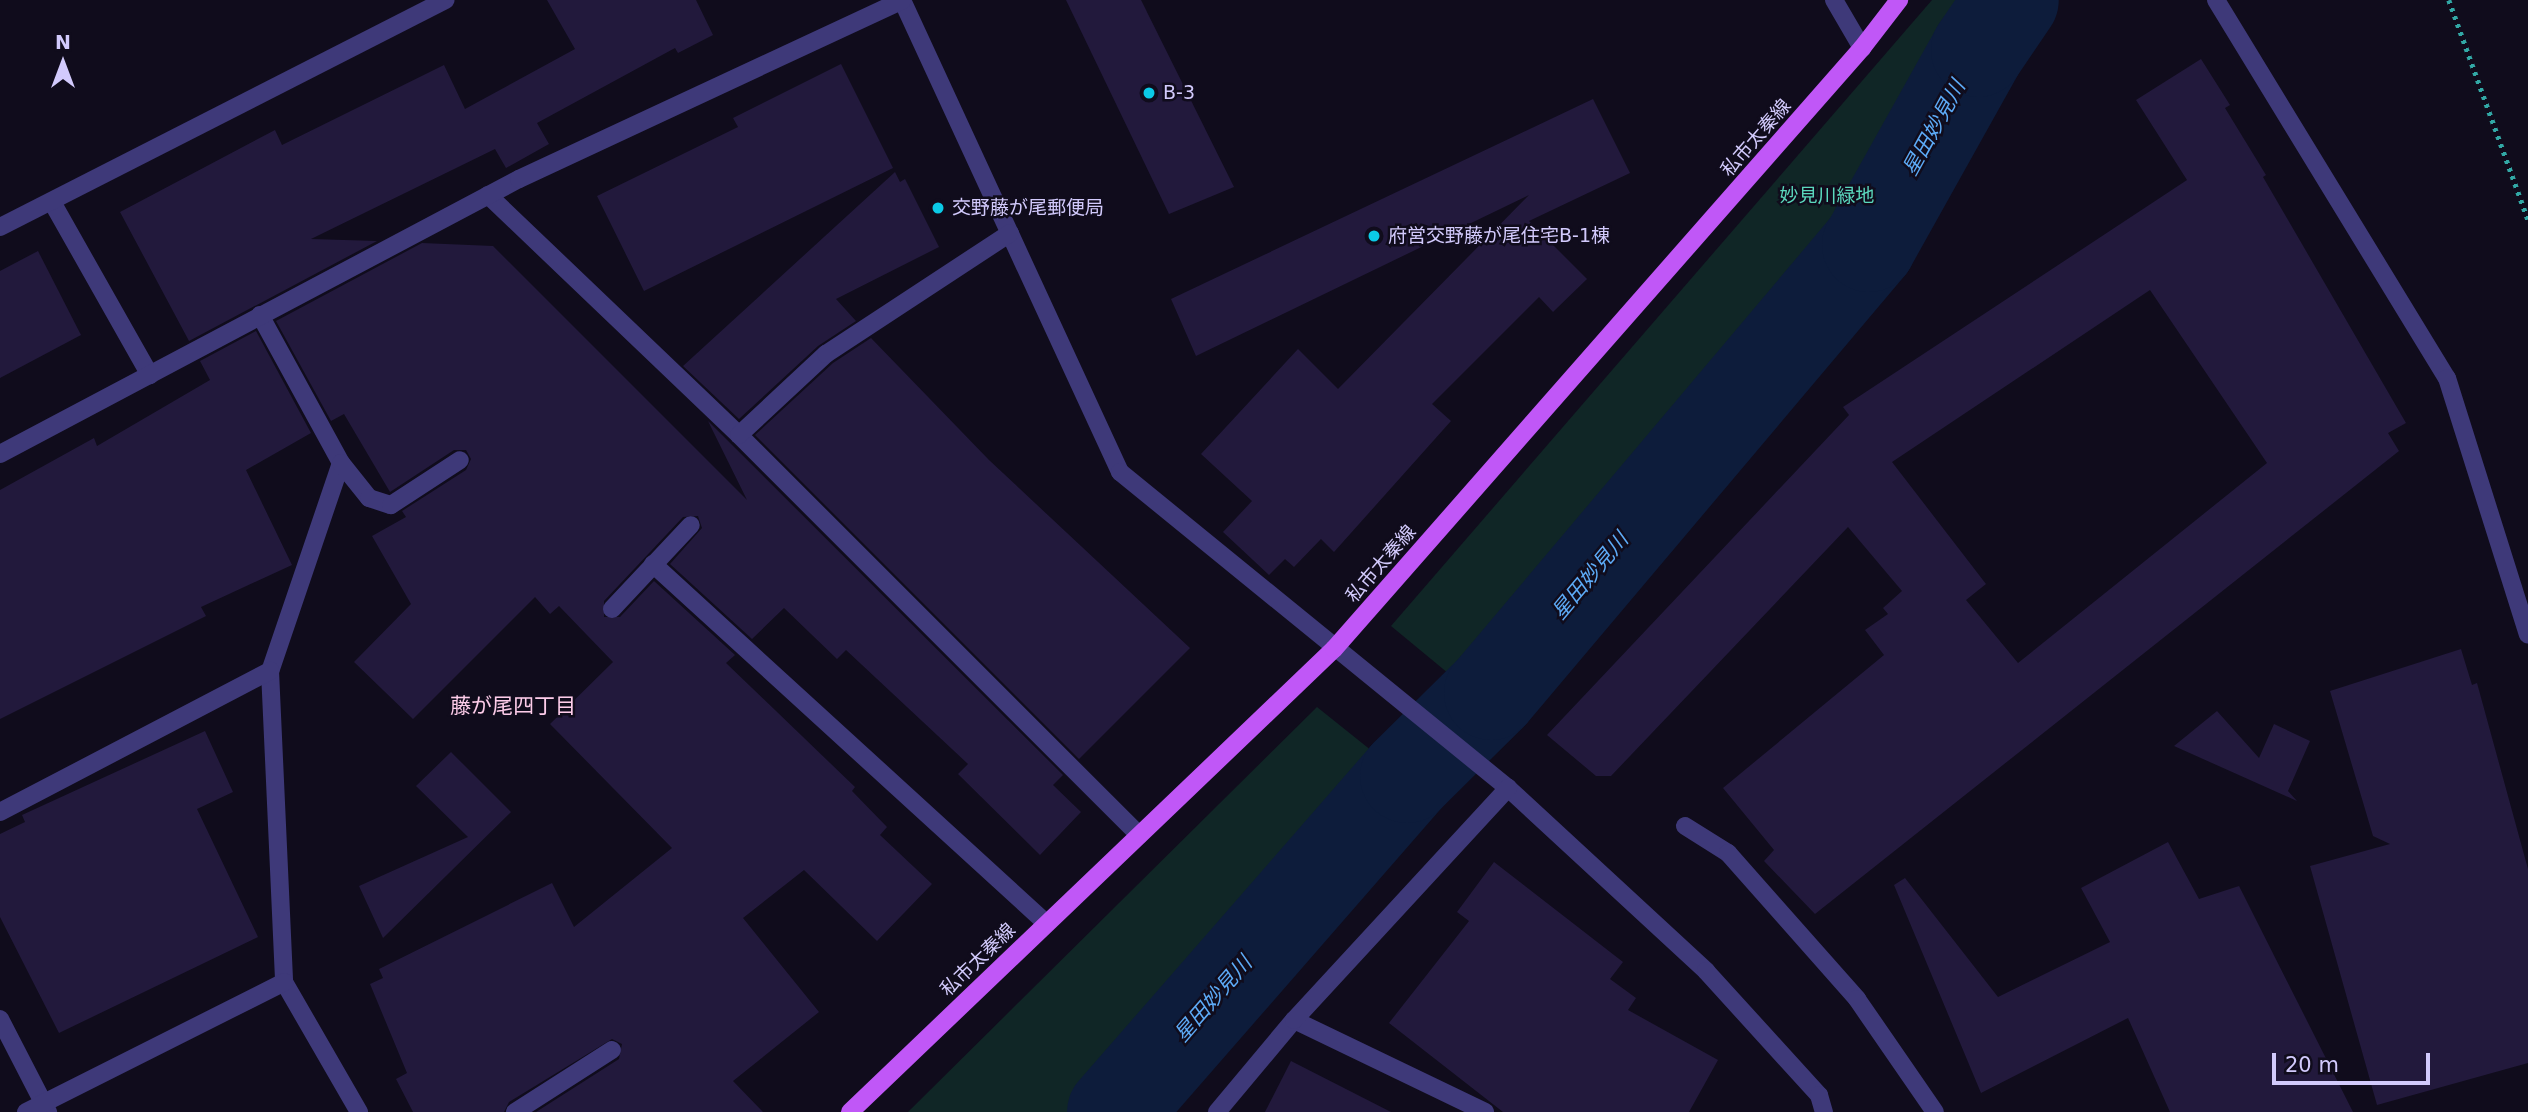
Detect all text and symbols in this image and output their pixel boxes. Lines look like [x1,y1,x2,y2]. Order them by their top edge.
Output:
north arrow [28,28,98,98]
text: N [55,31,71,53]
water label: 星田妙見川 [1898,76,1970,180]
place label: B-3 [1163,82,1195,104]
marker: B-3 [1141,85,1157,101]
street label: 私市太秦線 [1716,95,1796,181]
park label: 妙見川緑地 [1780,185,1874,207]
place label: 交野藤が尾郵便局 [952,197,1104,219]
marker: 交野藤が尾郵便局 [930,200,946,216]
place label: 府営交野藤が尾住宅B-1棟 [1388,225,1610,247]
marker: 府営交野藤が尾住宅B-1棟 [1366,228,1382,244]
street label: 私市太秦線 [1341,521,1421,607]
water label: 星田妙見川 [1547,528,1633,624]
district label: 藤が尾四丁目 [450,693,576,719]
street label: 私市太秦線 [936,919,1020,1001]
water label: 星田妙見川 [1169,951,1257,1047]
scale bar [2276,1038,2434,1082]
text: 20 m [2285,1053,2339,1077]

